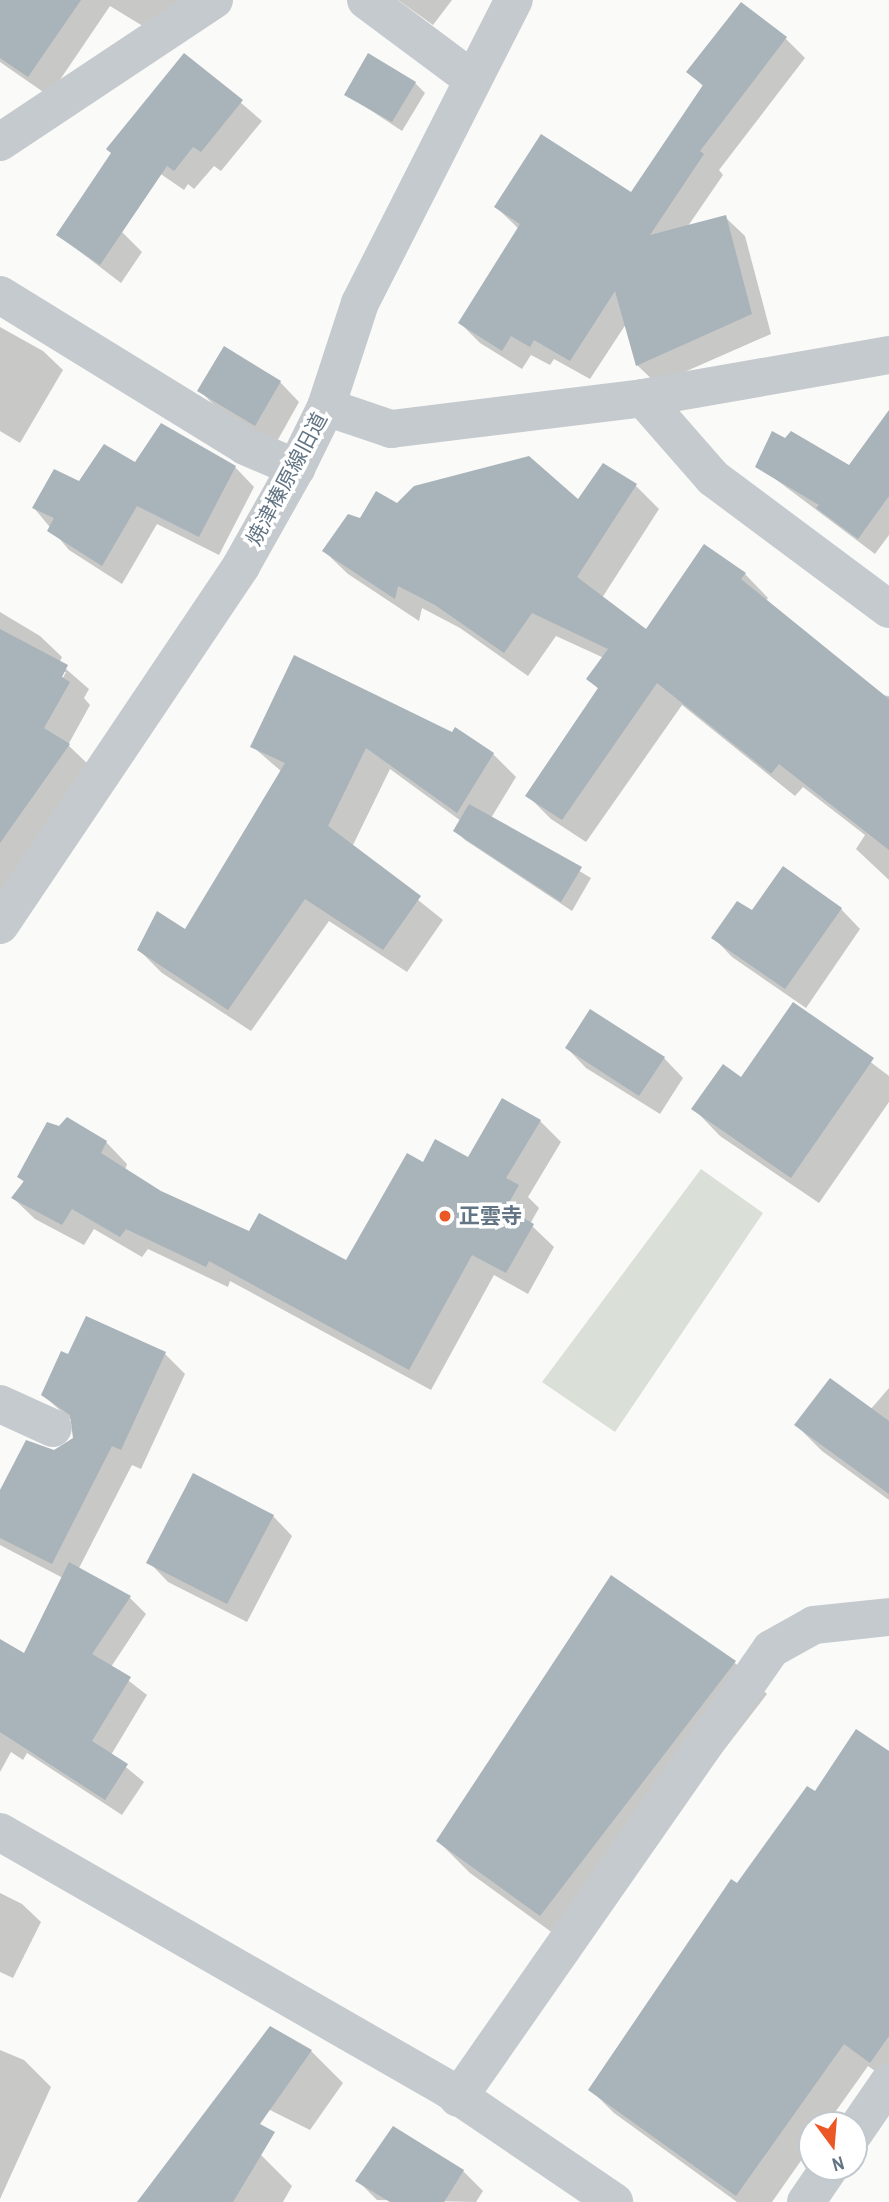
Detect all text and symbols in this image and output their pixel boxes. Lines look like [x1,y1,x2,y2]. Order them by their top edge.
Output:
street label: 焼津榛原線旧道 [241,408,333,550]
place label: 正雲寺 [459,1203,522,1229]
marker: 正雲寺 [437,1208,453,1224]
north arrow [798,2111,868,2181]
text: N [829,2150,847,2178]

